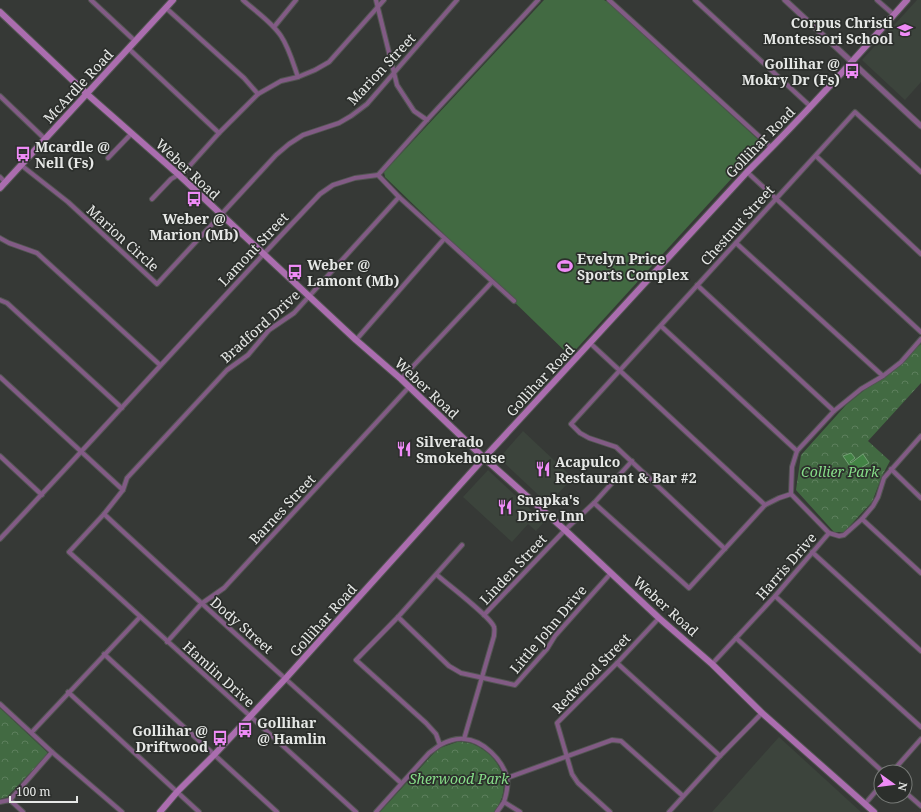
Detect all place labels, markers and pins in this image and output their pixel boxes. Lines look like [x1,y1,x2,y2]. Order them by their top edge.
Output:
place label: Corpus Christi Montessori School [763,13,893,48]
school or university icon: Corpus Christi Montessori School [896,21,914,39]
place label: Gollihar @ Mokry Dr (Fs) [742,54,840,89]
bus stop icon: Gollihar @ Mokry Dr (Fs) [843,62,861,80]
place label: Mcardle @ Nell (Fs) [35,137,110,172]
bus stop icon: Mcardle @ Nell (Fs) [14,145,32,163]
bus stop icon: Weber @ Marion (Mb) [185,190,203,208]
place label: Weber @ Marion (Mb) [149,209,239,244]
place label: Evelyn Price Sports Complex [577,249,689,284]
place label: Weber @ Lamont (Mb) [307,255,399,290]
sports icon: Evelyn Price Sports Complex [556,257,574,275]
bus stop icon: Weber @ Lamont (Mb) [286,263,304,281]
place label: Silverado Smokehouse [416,432,505,467]
restaurant icon: Silverado Smokehouse [395,440,413,458]
place label: Acapulco Restaurant & Bar #2 [555,452,697,487]
restaurant icon: Acapulco Restaurant & Bar #2 [534,460,552,478]
place label: Snapka's Drive Inn [517,490,584,525]
restaurant icon: Snapka's Drive Inn [496,498,514,516]
place label: Gollihar @ Hamlin [257,713,326,748]
place label: Gollihar @ Driftwood [132,721,208,756]
bus stop icon: Gollihar @ Hamlin [236,721,254,739]
bus stop icon: Gollihar @ Driftwood [211,729,229,747]

